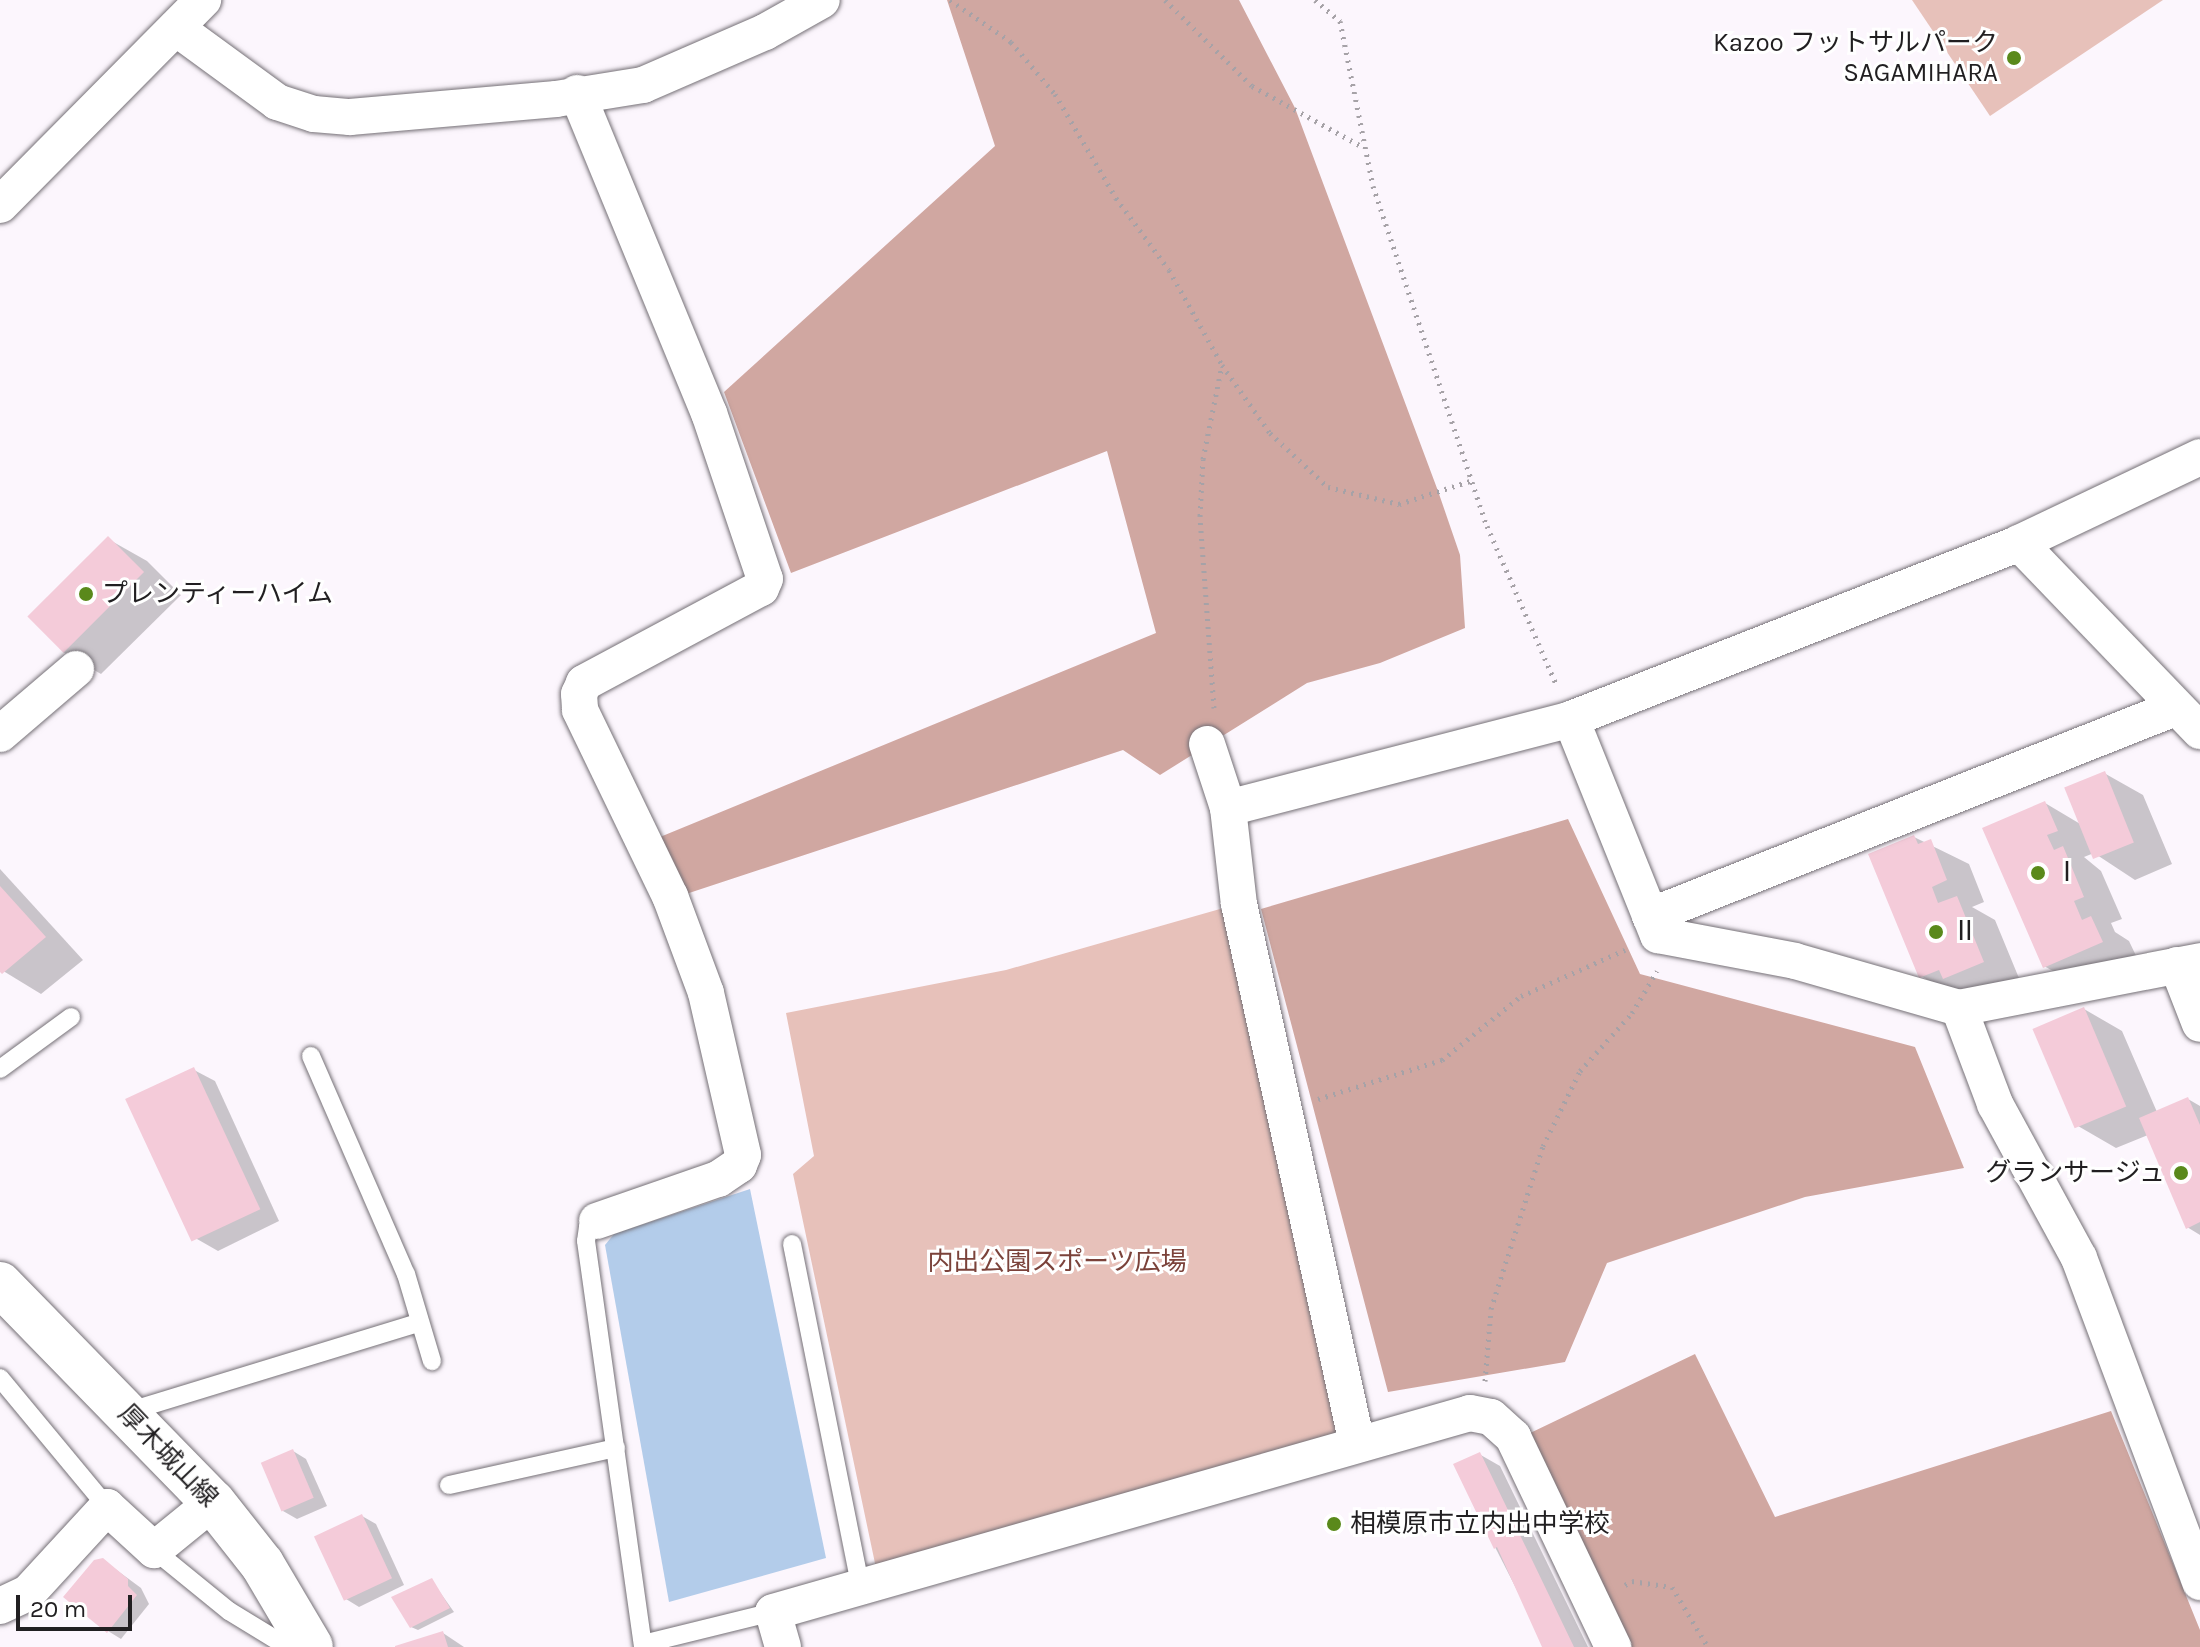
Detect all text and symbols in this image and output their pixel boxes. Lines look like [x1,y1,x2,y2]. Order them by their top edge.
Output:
place label: Kazoo フットサルパーク SAGAMIHARA [1713,27,1998,88]
marker: Kazoo フットサルパーク SAGAMIHARA [2005,49,2023,67]
place label: プレンティーハイム [102,578,336,610]
marker: プレンティーハイム [77,585,95,603]
place label: Ⅰ [2054,857,2080,889]
marker: Ⅰ [2029,864,2047,882]
place label: Ⅱ [1952,916,1978,948]
marker: Ⅱ [1927,923,1945,941]
place label: グランサージュ [1983,1157,2165,1189]
marker: グランサージュ [2172,1164,2190,1182]
park label: 内出公園スポーツ広場 [927,1246,1187,1278]
street label: 厚木城山線 [112,1398,224,1514]
place label: 相模原市立内出中学校 [1350,1508,1610,1540]
marker: 相模原市立内出中学校 [1325,1515,1343,1533]
scale bar [20,1579,136,1629]
text: 20 m [30,1595,86,1623]

